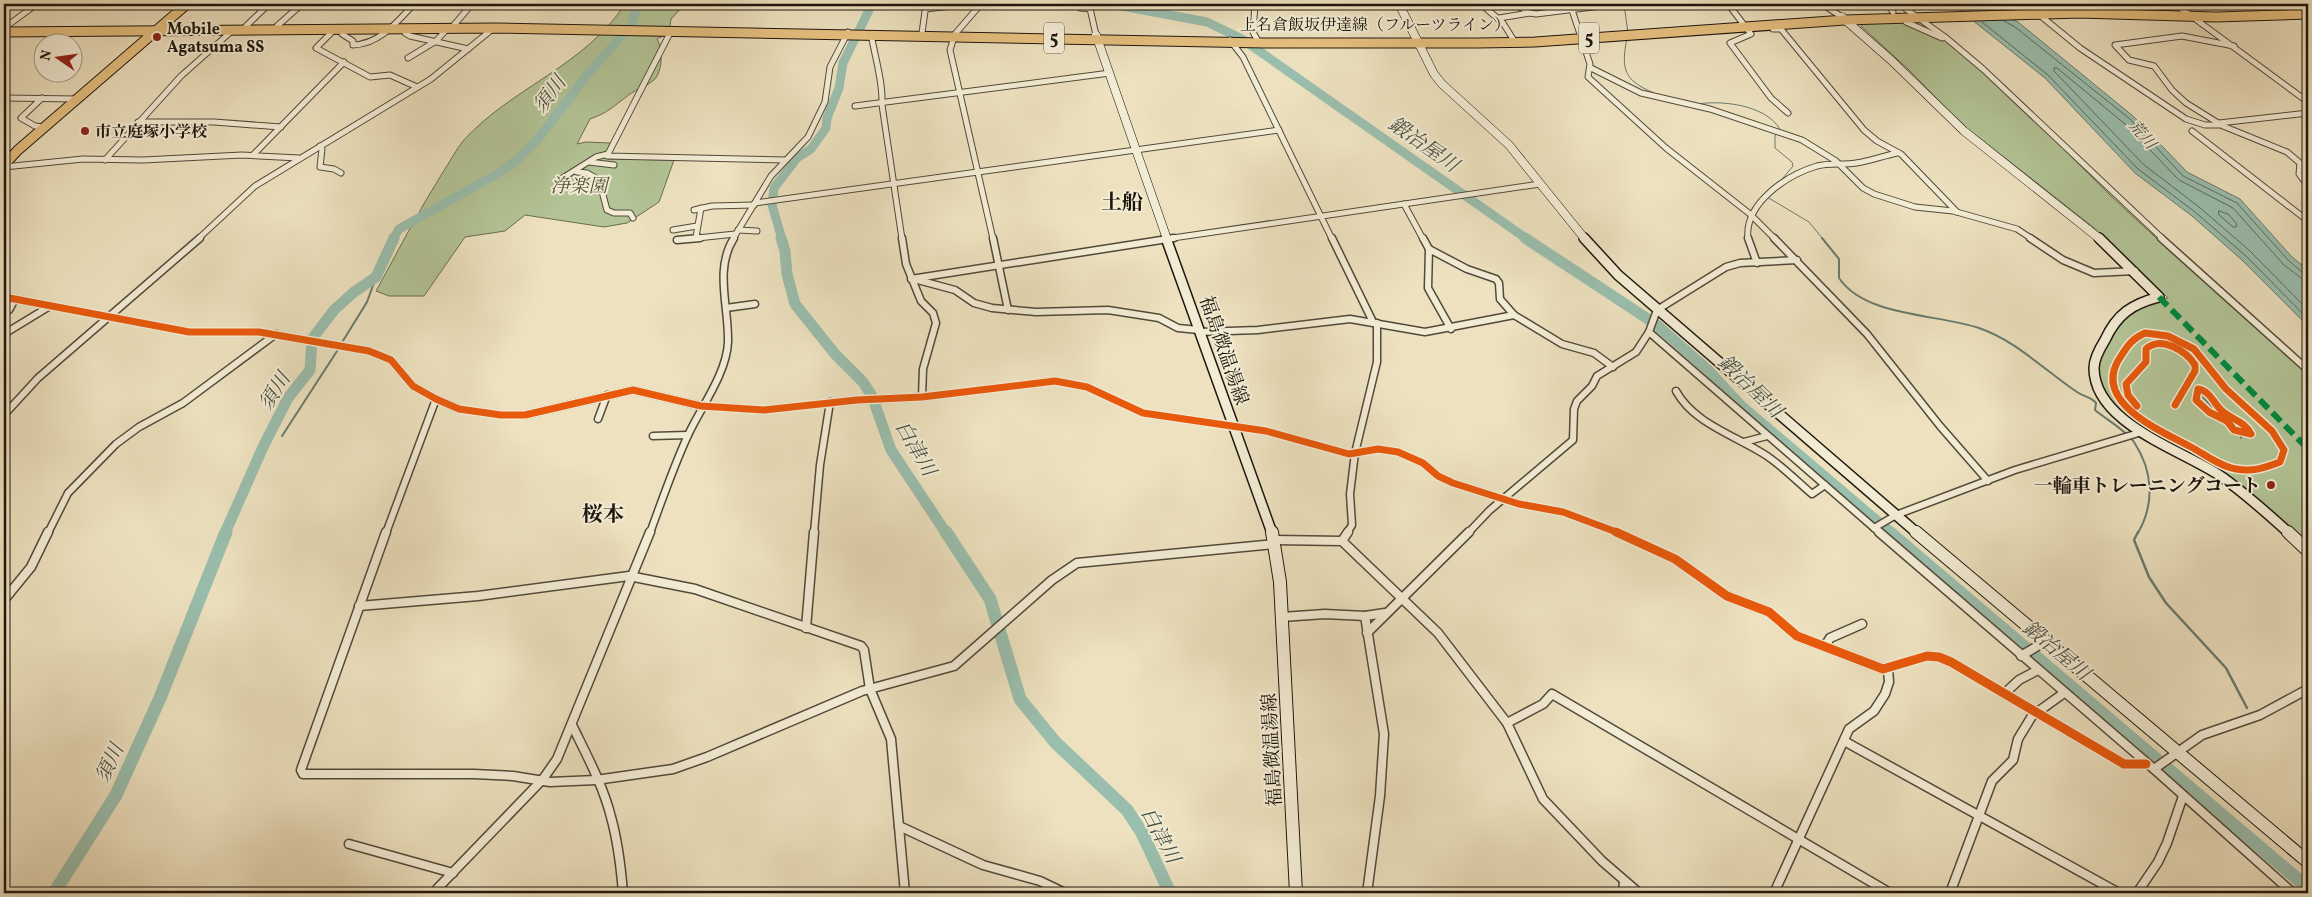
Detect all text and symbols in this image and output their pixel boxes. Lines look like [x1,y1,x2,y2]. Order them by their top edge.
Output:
street label: 上名倉飯坂伊達線（フルーツライン） [1240,15,1510,37]
place label: Mobile Agatsuma SS [167,19,264,59]
road number: 5 [1044,22,1064,54]
road number: 5 [1579,22,1599,54]
marker: Mobile Agatsuma SS [151,31,163,43]
north arrow [32,32,82,82]
text: N [36,48,57,63]
water label: 須川 [527,69,575,120]
water label: 鍛冶屋川 [1382,111,1465,181]
water label: 荒川 [2123,116,2161,156]
place label: 市立庭塚小学校 [95,122,208,144]
marker: 市立庭塚小学校 [79,125,91,137]
park label: 浄楽園 [550,174,610,200]
district label: 土船 [1101,189,1143,218]
street label: 福島微温湯線 [1192,293,1254,409]
water label: 鍛冶屋川 [1711,350,1790,427]
water label: 須川 [253,366,299,416]
water label: 白津川 [887,416,942,484]
place label: 一輪車トレーニングコート [2034,474,2261,500]
marker: 一輪車トレーニングコート [2265,479,2277,491]
district label: 桜本 [582,501,624,530]
water label: 鍛冶屋川 [2016,615,2097,689]
street label: 福島微温湯線 [1257,692,1289,808]
water label: 須川 [90,738,133,788]
water label: 白津川 [1133,803,1187,871]

